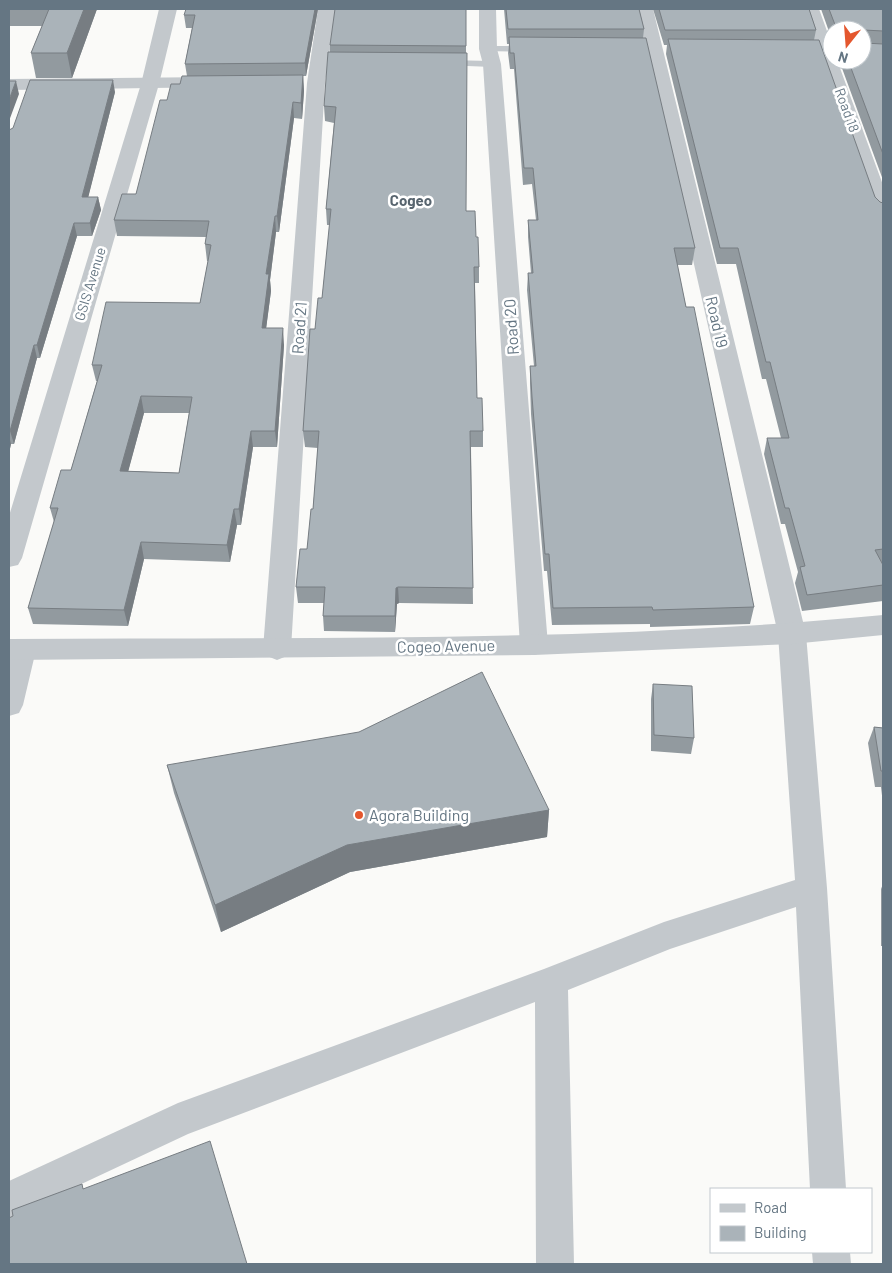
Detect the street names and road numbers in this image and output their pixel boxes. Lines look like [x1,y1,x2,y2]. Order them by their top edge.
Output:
street label: Road 18 [832,85,863,134]
street label: GSIS Avenue [70,245,109,323]
street label: Road 19 [702,294,733,350]
street label: Road 20 [499,298,522,356]
street label: Road 21 [287,301,310,355]
street label: Cogeo Avenue [397,635,495,656]

